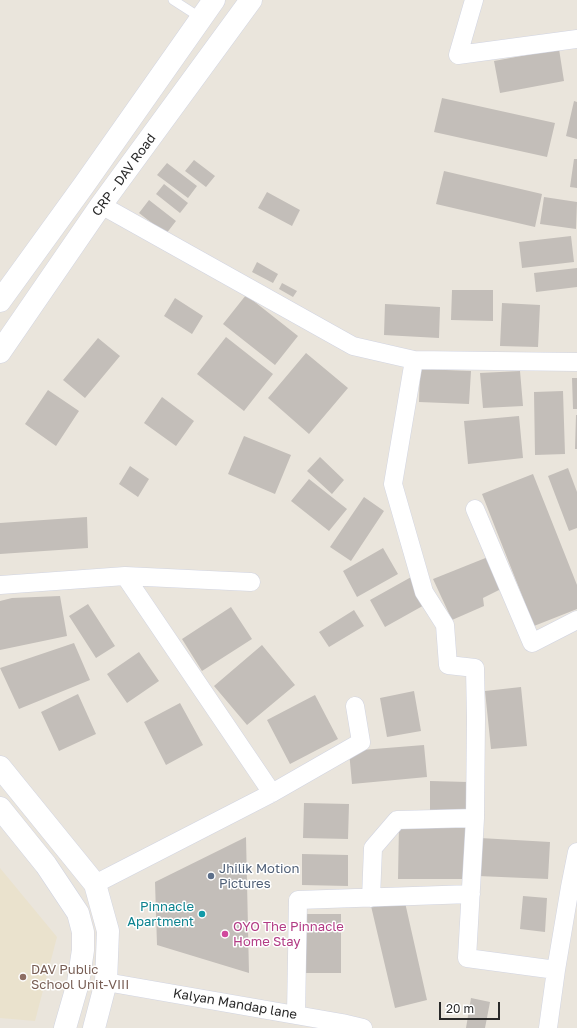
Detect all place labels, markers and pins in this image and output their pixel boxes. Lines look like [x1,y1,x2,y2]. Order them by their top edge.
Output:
place label: Jhilik Motion Pictures [219,861,299,892]
marker: Jhilik Motion Pictures [206,871,216,881]
place label: Pinnacle Apartment [127,899,194,930]
marker: Pinnacle Apartment [197,909,207,919]
place label: OYO The Pinnacle Home Stay [233,919,344,950]
marker: OYO The Pinnacle Home Stay [220,929,230,939]
place label: DAV Public School Unit-VIII [31,962,129,993]
marker: DAV Public School Unit-VIII [18,972,28,982]

